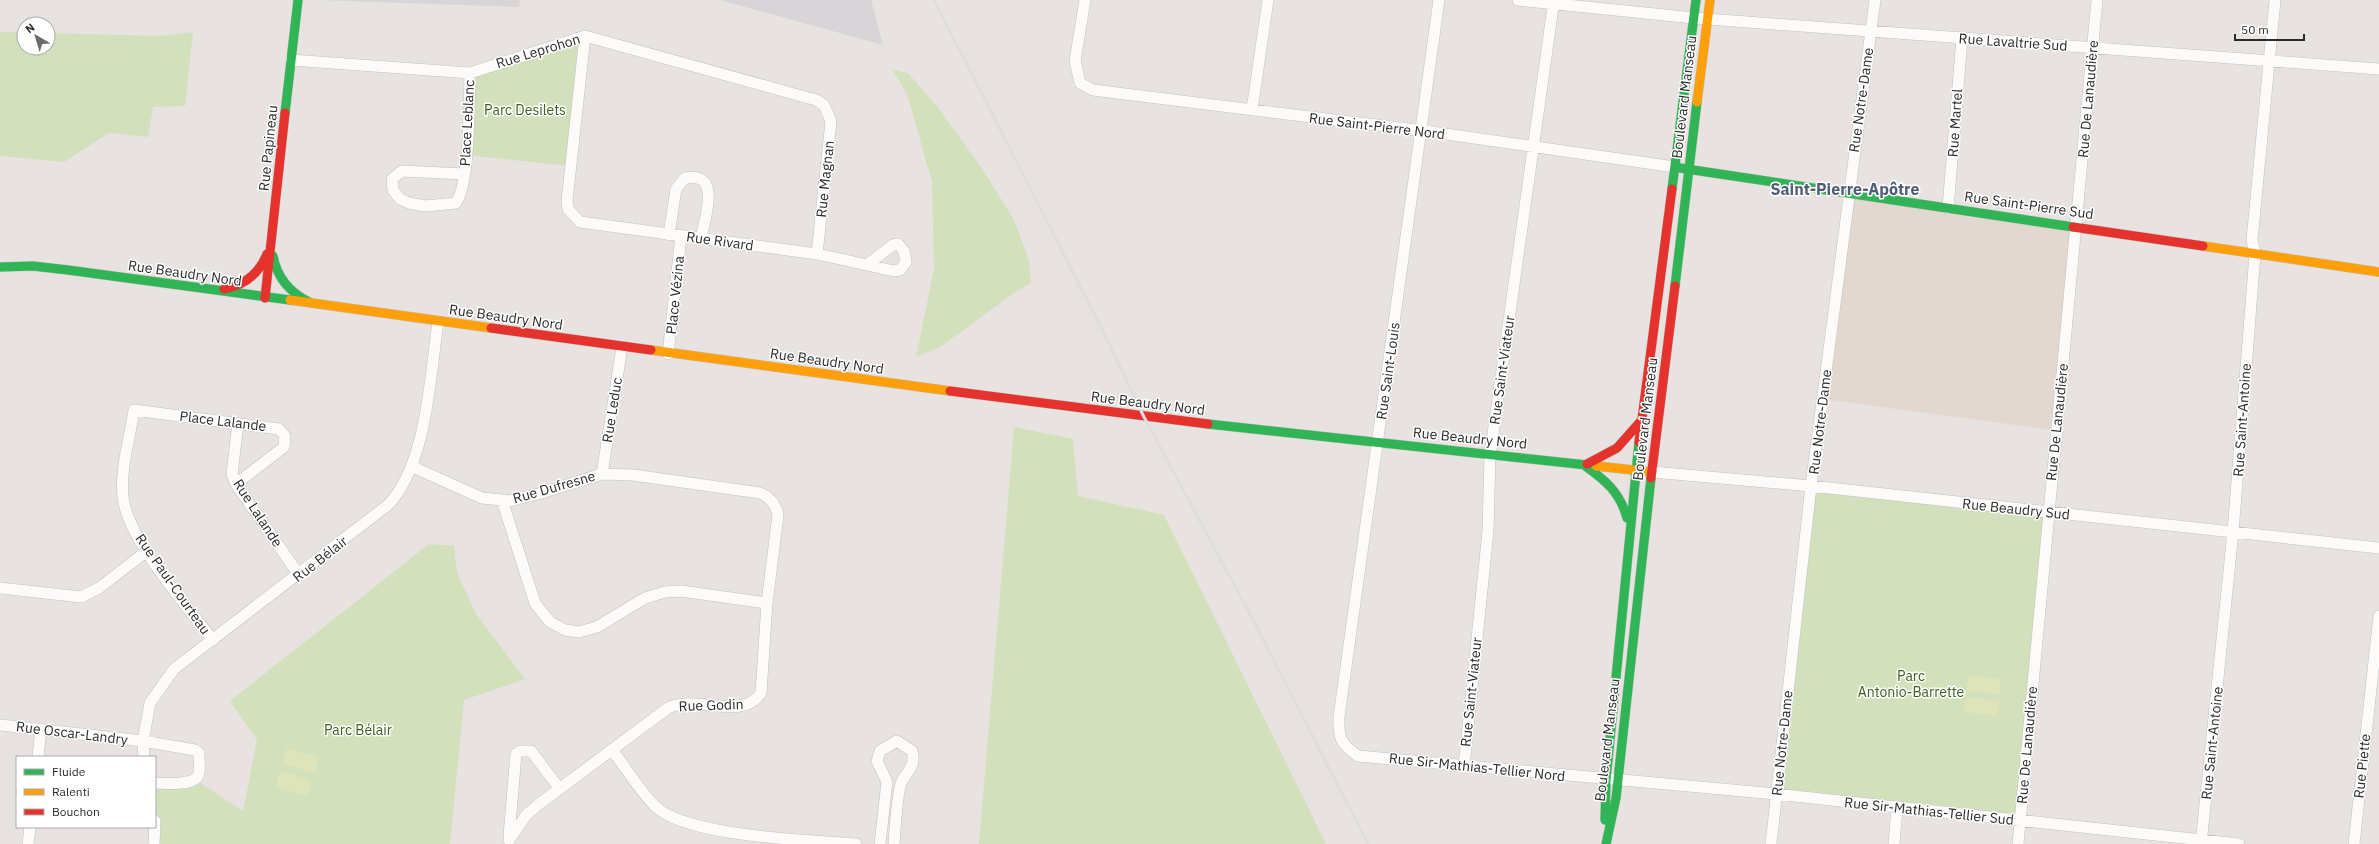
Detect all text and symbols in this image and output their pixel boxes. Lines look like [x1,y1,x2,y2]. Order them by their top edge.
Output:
north arrow [16,16,56,56]
scale bar [2235,16,2304,42]
text: N [22,20,37,36]
text: 50 m [2241,22,2269,37]
street label: Rue Lavaltrie Sud [1958,29,2068,55]
street label: Rue Leprohon [494,30,582,72]
street label: Boulevard Manseau [1668,34,1700,160]
street label: Rue De Lanaudière [2074,39,2102,159]
street label: Rue Notre-Dame [1845,46,1877,154]
street label: Place Leblanc [456,79,478,167]
street label: Rue Martel [1944,88,1966,158]
park label: Parc Desilets [484,101,566,119]
street label: Rue Papineau [255,104,281,192]
street label: Rue Saint-Pierre Nord [1308,109,1446,143]
street label: Rue Magnan [812,140,838,218]
district label: Saint-Pierre-Apôtre [1770,179,1920,199]
street label: Rue Saint-Pierre Sud [1963,187,2095,223]
street label: Rue Rivard [685,227,755,255]
street label: Place Vézina [662,254,688,335]
street label: Rue Beaudry Nord [127,256,243,290]
street label: Rue Beaudry Nord [448,300,564,334]
street label: Rue Saint-Viateur [1485,314,1519,426]
street label: Rue Saint-Louis [1372,321,1404,421]
street label: Rue Beaudry Nord [769,344,885,378]
street label: Boulevard Manseau [1629,356,1661,482]
street label: Rue De Lanaudière [2042,362,2072,482]
street label: Rue Saint-Antoine [2229,362,2255,477]
street label: Rue Notre-Dame [1805,368,1835,476]
street label: Rue Leduc [598,376,626,444]
street label: Rue Beaudry Nord [1090,387,1206,419]
street label: Place Lalande [179,407,268,435]
street label: Rue Beaudry Nord [1412,423,1528,453]
street label: Rue Dufresne [511,467,598,507]
street label: Rue Lalande [229,476,287,551]
street label: Rue Beaudry Sud [1961,494,2071,524]
street label: Rue Paul-Courteau [132,530,214,638]
street label: Rue Bélair [289,532,351,586]
street label: Rue Saint-Viateur [1456,636,1486,748]
park label: Parc Antonio-Barrette [1858,667,1965,701]
street label: Boulevard Manseau [1591,677,1623,803]
street label: Rue De Lanaudière [2013,685,2041,805]
street label: Rue Saint-Antoine [2197,685,2227,800]
street label: Rue Notre-Dame [1768,689,1797,797]
street label: Rue Godin [678,695,744,715]
street label: Rue Oscar-Landry [15,717,129,749]
park label: Parc Bélair [324,721,392,739]
street label: Rue Piette [2350,732,2374,799]
street label: Rue Sir-Mathias-Tellier Nord [1388,749,1566,785]
legend [16,756,156,828]
text: Fluide [52,764,86,779]
text: Ralenti [52,784,90,799]
street label: Rue Sir-Mathias-Tellier Sud [1843,793,2015,829]
text: Bouchon [52,804,100,819]

